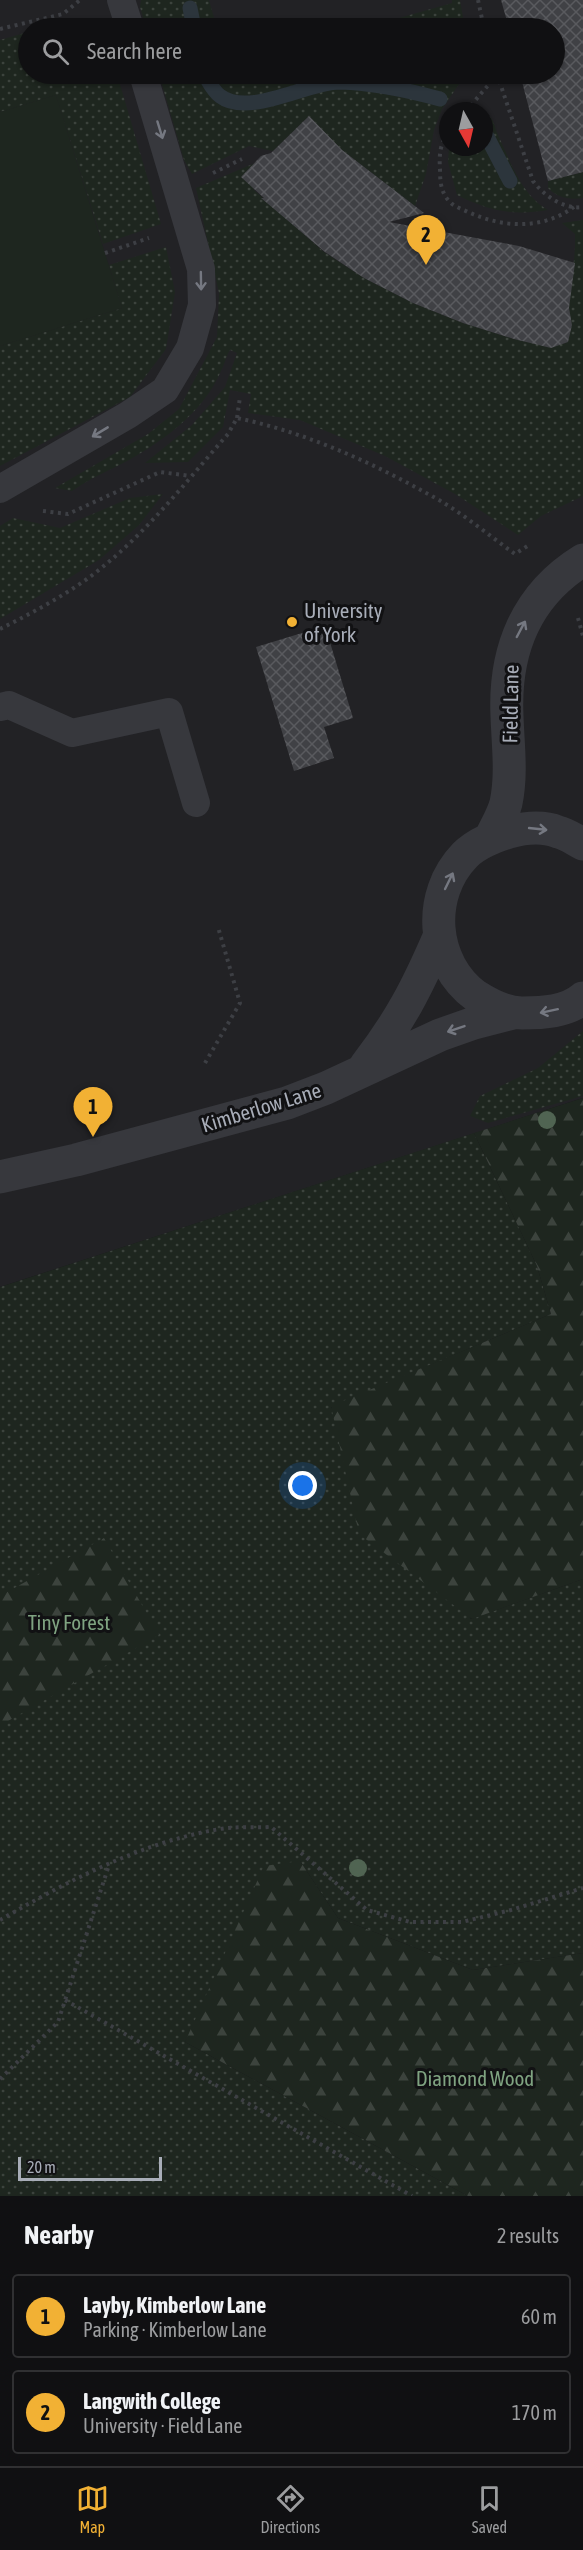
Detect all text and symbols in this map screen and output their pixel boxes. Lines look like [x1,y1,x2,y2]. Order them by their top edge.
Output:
search box [18,18,565,84]
icon: search [39,35,72,68]
text: Search here [87,38,182,64]
north arrow [439,102,493,156]
one-way arrow [155,120,166,139]
pin: 2 [406,216,446,265]
one-way arrow [196,271,207,291]
one-way arrow [92,426,109,438]
place label: University of York [304,598,383,646]
marker: University of York [285,615,299,629]
one-way arrow [515,621,527,639]
street label: Field Lane [497,664,523,744]
one-way arrow [527,824,547,835]
one-way arrow [443,872,455,890]
one-way arrow [540,1006,559,1017]
one-way arrow [447,1024,466,1035]
street label: Kimberlow Lane [198,1077,324,1137]
pin: 1 [74,1088,112,1137]
your location [288,1471,317,1500]
park label: Tiny Forest [28,1610,110,1634]
park label: Diamond Wood [416,2066,534,2090]
scale bar [18,2154,162,2182]
text: 20 m [27,2158,56,2176]
text: Nearby [24,2220,94,2250]
text: 2 results [497,2224,559,2247]
text: Layby, Kimberlow Lane [83,2292,266,2318]
text: 1 [41,2305,50,2328]
text: 60 m [521,2305,557,2328]
text: Parking · Kimberlow Lane [83,2318,267,2341]
text: Langwith College [83,2388,221,2414]
text: 2 [41,2401,50,2424]
text: 170 m [512,2401,557,2424]
text: University · Field Lane [83,2414,242,2437]
tab: Map [76,2482,109,2536]
tab: Directions [260,2482,320,2536]
tab: Saved [472,2482,507,2536]

